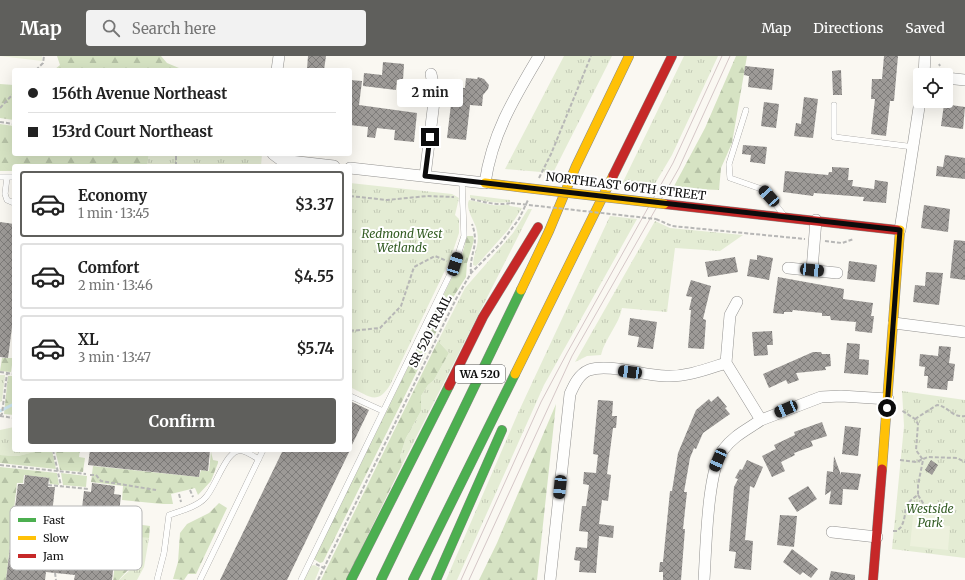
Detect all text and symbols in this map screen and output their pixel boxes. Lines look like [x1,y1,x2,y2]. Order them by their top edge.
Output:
search box [86,10,366,46]
text: Map [20,16,62,40]
icon: search [100,17,122,39]
text: Search here [132,19,216,38]
text: Map [761,19,791,37]
text: Directions [813,19,883,37]
text: Saved [905,19,945,37]
map controls [913,68,953,108]
button: locate [913,68,953,108]
callout: 2 min [397,79,463,107]
text: 156th Avenue Northeast [52,84,227,103]
text: 2 min [411,84,449,101]
text: 153rd Court Northeast [52,122,213,141]
route end [421,128,439,146]
street label: NORTHEAST 60TH STREET [545,169,708,203]
car [757,183,781,209]
icon: car [30,186,66,222]
text: Economy [78,186,147,205]
text: $3.37 [295,195,334,214]
text: 1 min · 13:45 [78,205,150,222]
park label: Redmond West Wetlands [362,226,443,255]
car [446,251,464,277]
icon: car [30,258,66,294]
text: Comfort [78,258,139,277]
car [799,263,825,277]
text: $4.55 [294,267,334,286]
text: 2 min · 13:46 [78,277,153,294]
street label: SR 520 TRAIL [405,292,455,370]
icon: car [30,330,66,366]
text: XL [78,330,99,349]
text: $5.74 [297,339,334,358]
text: 3 min · 13:47 [78,349,151,366]
road number: WA 520 [455,365,505,383]
car [617,365,643,379]
button: Confirm [28,398,336,444]
car [773,399,799,419]
route start [878,399,896,417]
car [708,447,728,473]
car [553,474,567,500]
park label: Westside Park [906,501,954,530]
legend [10,506,142,570]
text: Fast [43,513,66,527]
text: Slow [43,531,69,545]
text: Jam [42,549,64,563]

